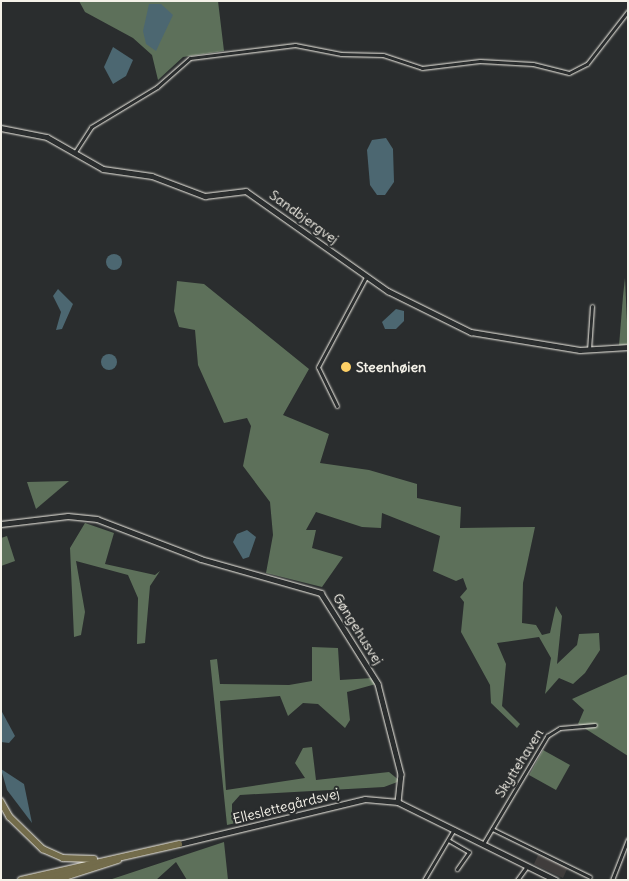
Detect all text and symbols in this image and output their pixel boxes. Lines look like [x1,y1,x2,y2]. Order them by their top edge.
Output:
street label: Sandbjergvej [266,186,342,248]
place label: Steenhøien [356,359,426,375]
marker: Steenhøien [340,361,352,373]
street label: Gøngehusvej [329,590,387,668]
street label: Skyttehaven [491,725,547,801]
street label: Elleslettegårdsvej [231,785,341,827]

